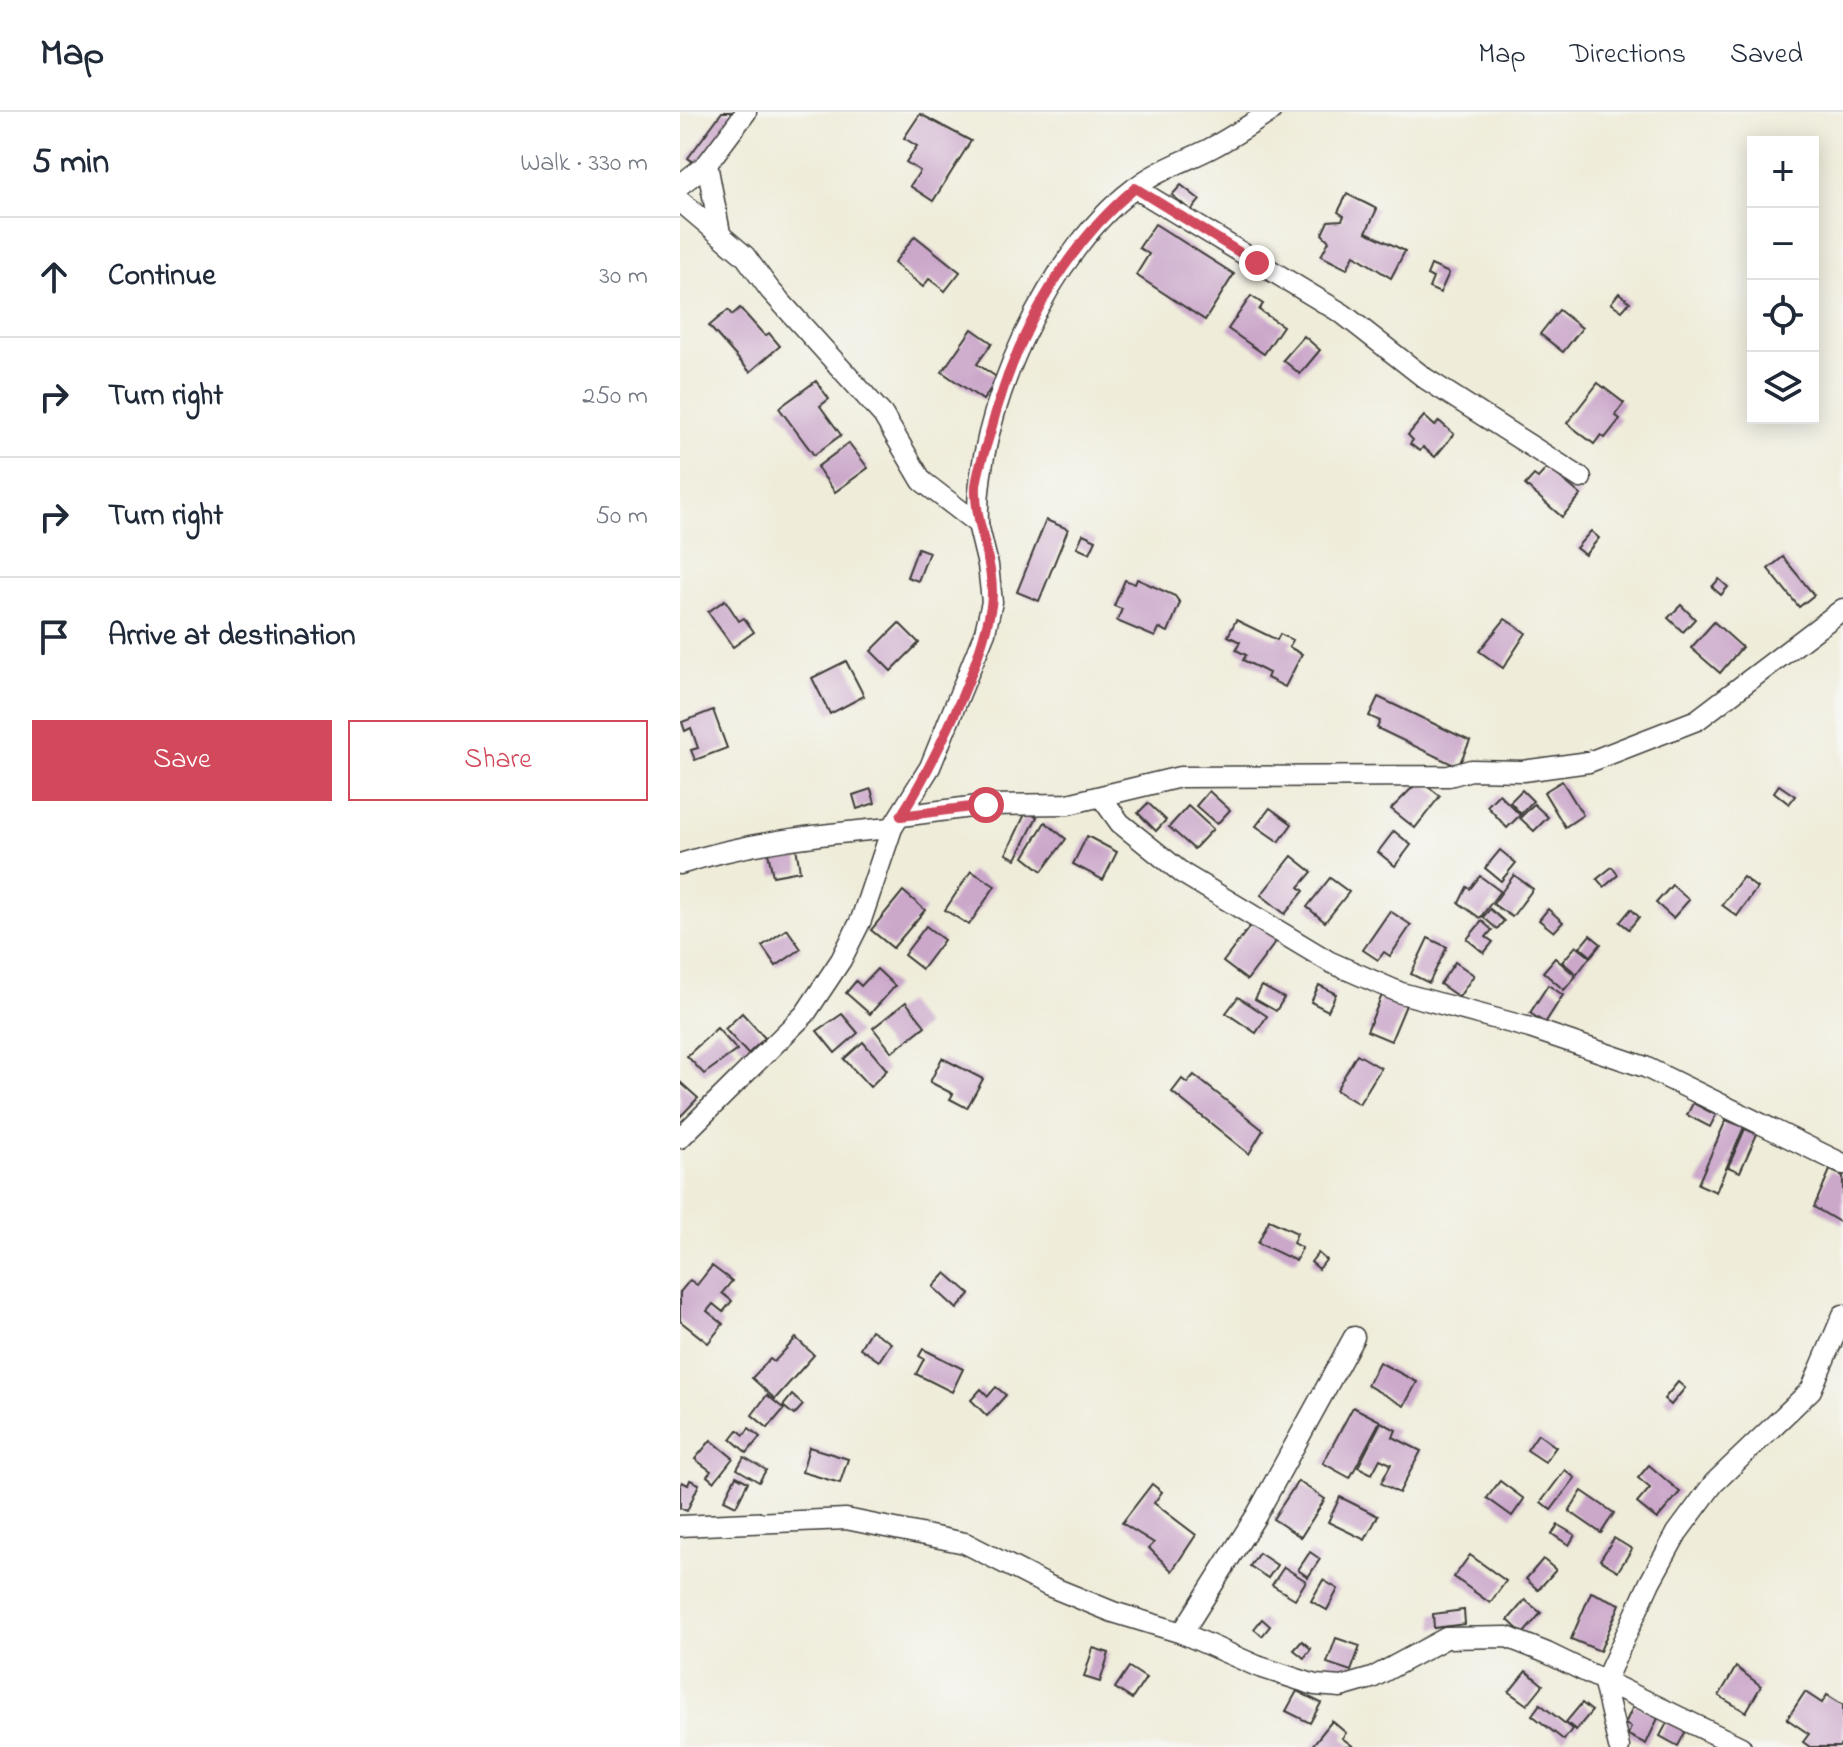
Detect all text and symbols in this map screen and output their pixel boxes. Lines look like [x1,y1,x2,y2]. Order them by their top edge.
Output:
text: Map [40,27,104,83]
text: Map [1478,35,1526,76]
text: Directions [1570,35,1686,76]
text: Saved [1730,35,1803,76]
map controls [1747,136,1819,424]
button: + [1747,136,1819,208]
text: 5 min [32,139,109,189]
text: Walk · 330 m [520,145,648,183]
button: − [1747,208,1819,280]
route end [1239,245,1275,281]
icon: ahead [32,255,76,299]
text: Continue [108,255,216,299]
text: 30 m [599,258,648,296]
button: locate [1747,280,1819,352]
button: layers [1747,352,1819,424]
icon: right [32,375,76,419]
text: Turn right [108,375,223,419]
text: 250 m [582,378,648,416]
icon: right [32,495,76,539]
text: Turn right [108,495,223,539]
text: 50 m [595,498,648,536]
icon: arrive [32,615,76,659]
text: Arrive at destination [108,615,356,659]
button: Save [32,720,332,801]
button: Share [348,720,648,801]
route start [968,787,1004,823]

